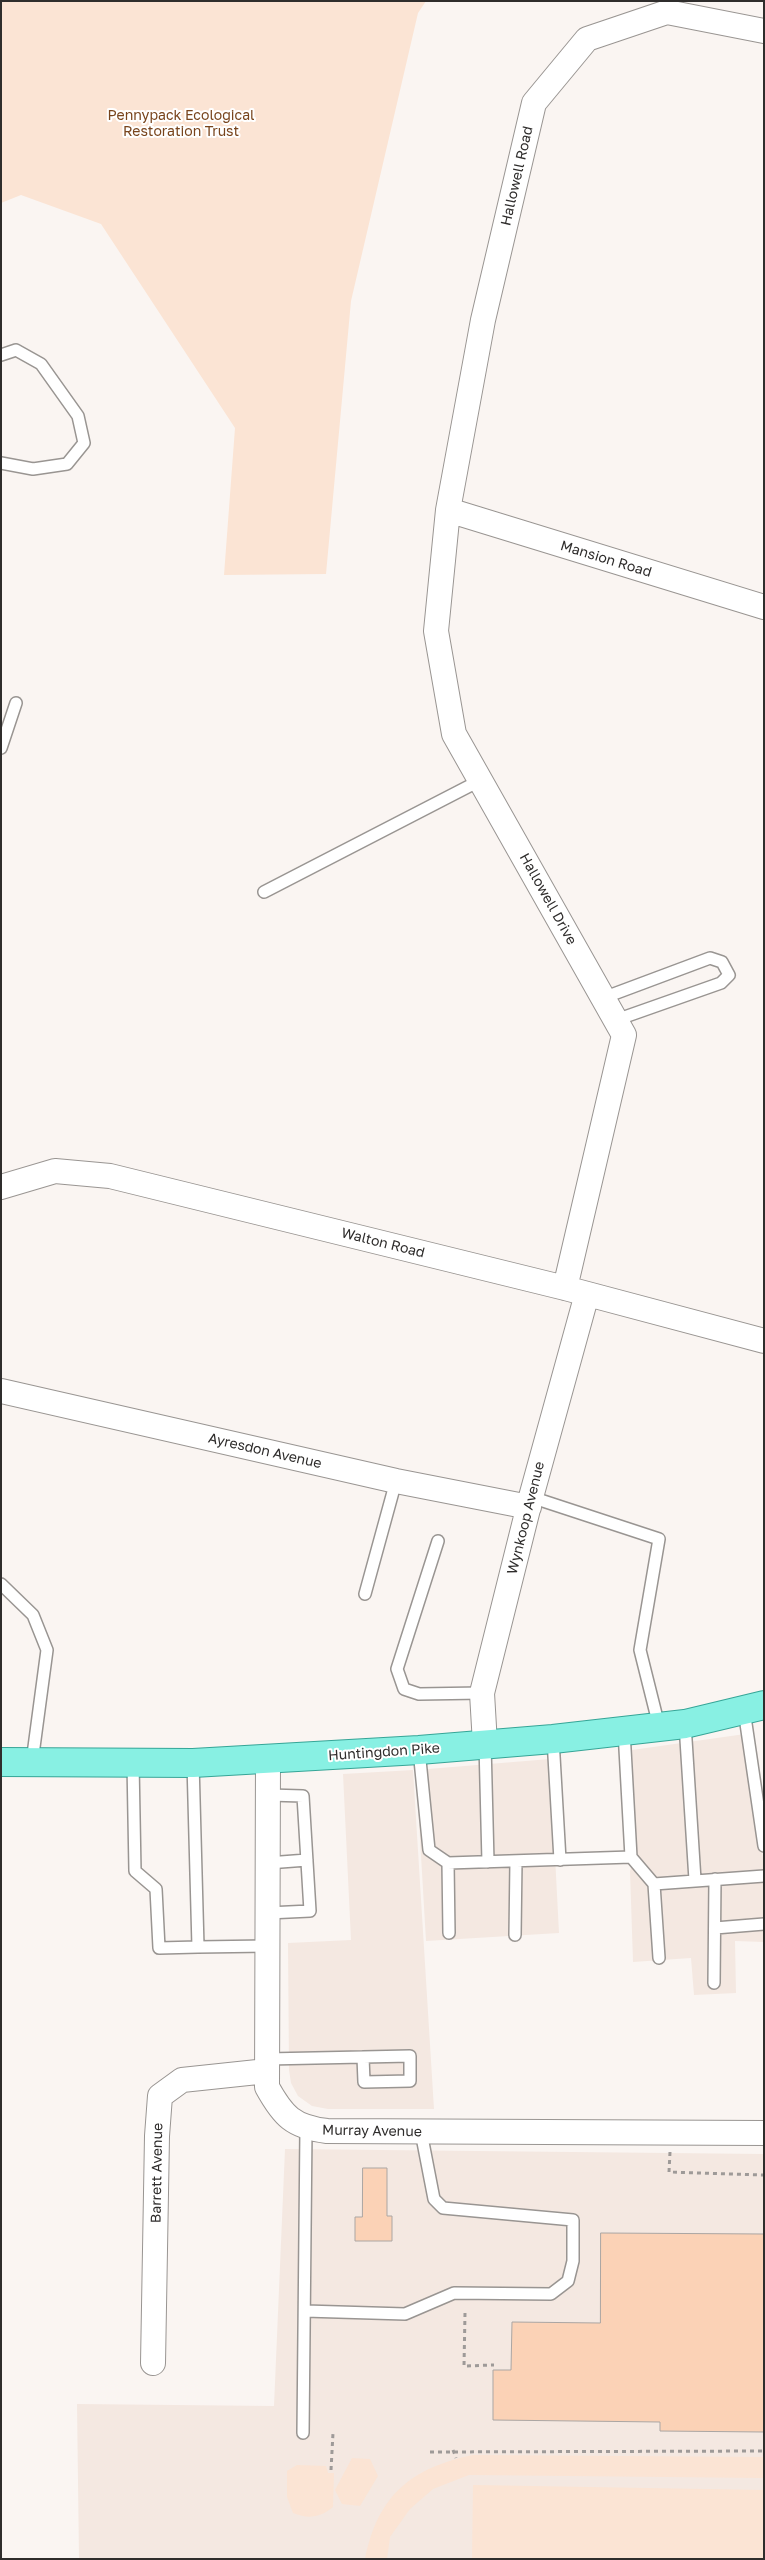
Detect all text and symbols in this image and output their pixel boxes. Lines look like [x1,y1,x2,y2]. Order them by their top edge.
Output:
park label: Pennypack Ecological Restoration Trust [107,108,255,140]
street label: Hallowell Road [497,125,537,227]
street label: Mansion Road [558,537,654,581]
street label: Hallowell Drive [516,850,580,948]
street label: Walton Road [340,1225,426,1261]
street label: Ayresdon Avenue [207,1430,323,1472]
street label: Wynkoop Avenue [504,1460,548,1576]
street label: Huntingdon Pike [328,1740,440,1764]
street label: Murray Avenue [322,2122,422,2140]
street label: Barrett Avenue [148,2123,166,2223]

